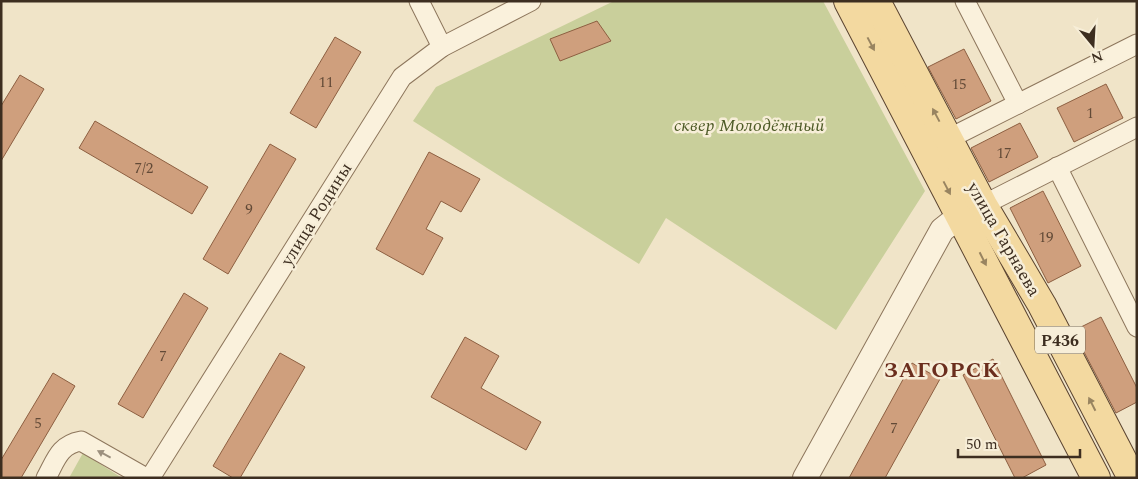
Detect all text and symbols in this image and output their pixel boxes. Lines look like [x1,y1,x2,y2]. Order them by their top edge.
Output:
north arrow [1068,20,1118,70]
one-way arrow [867,37,875,52]
text: N [1088,45,1106,69]
house number: 11 [318,71,334,94]
house number: 15 [951,73,967,96]
house number: 1 [1086,102,1094,125]
one-way arrow [931,109,940,122]
park label: сквер Молодёжный [674,112,825,139]
house number: 17 [996,142,1012,165]
house number: 7/2 [135,157,153,180]
street label: улица Родины [273,157,359,272]
street label: улица Гарнаева [959,176,1047,302]
one-way arrow [943,181,951,195]
house number: 9 [245,198,253,221]
house number: 19 [1038,226,1054,249]
one-way arrow [979,252,987,266]
road number: P436 [1035,326,1085,354]
house number: 7 [159,345,167,368]
district label: ЗАГОРСК [884,354,1000,387]
one-way arrow [1088,397,1096,411]
house number: 5 [34,412,42,435]
house number: 7 [890,417,898,440]
scale bar [958,426,1080,458]
text: 50 m [966,433,998,456]
one-way arrow [97,449,110,458]

